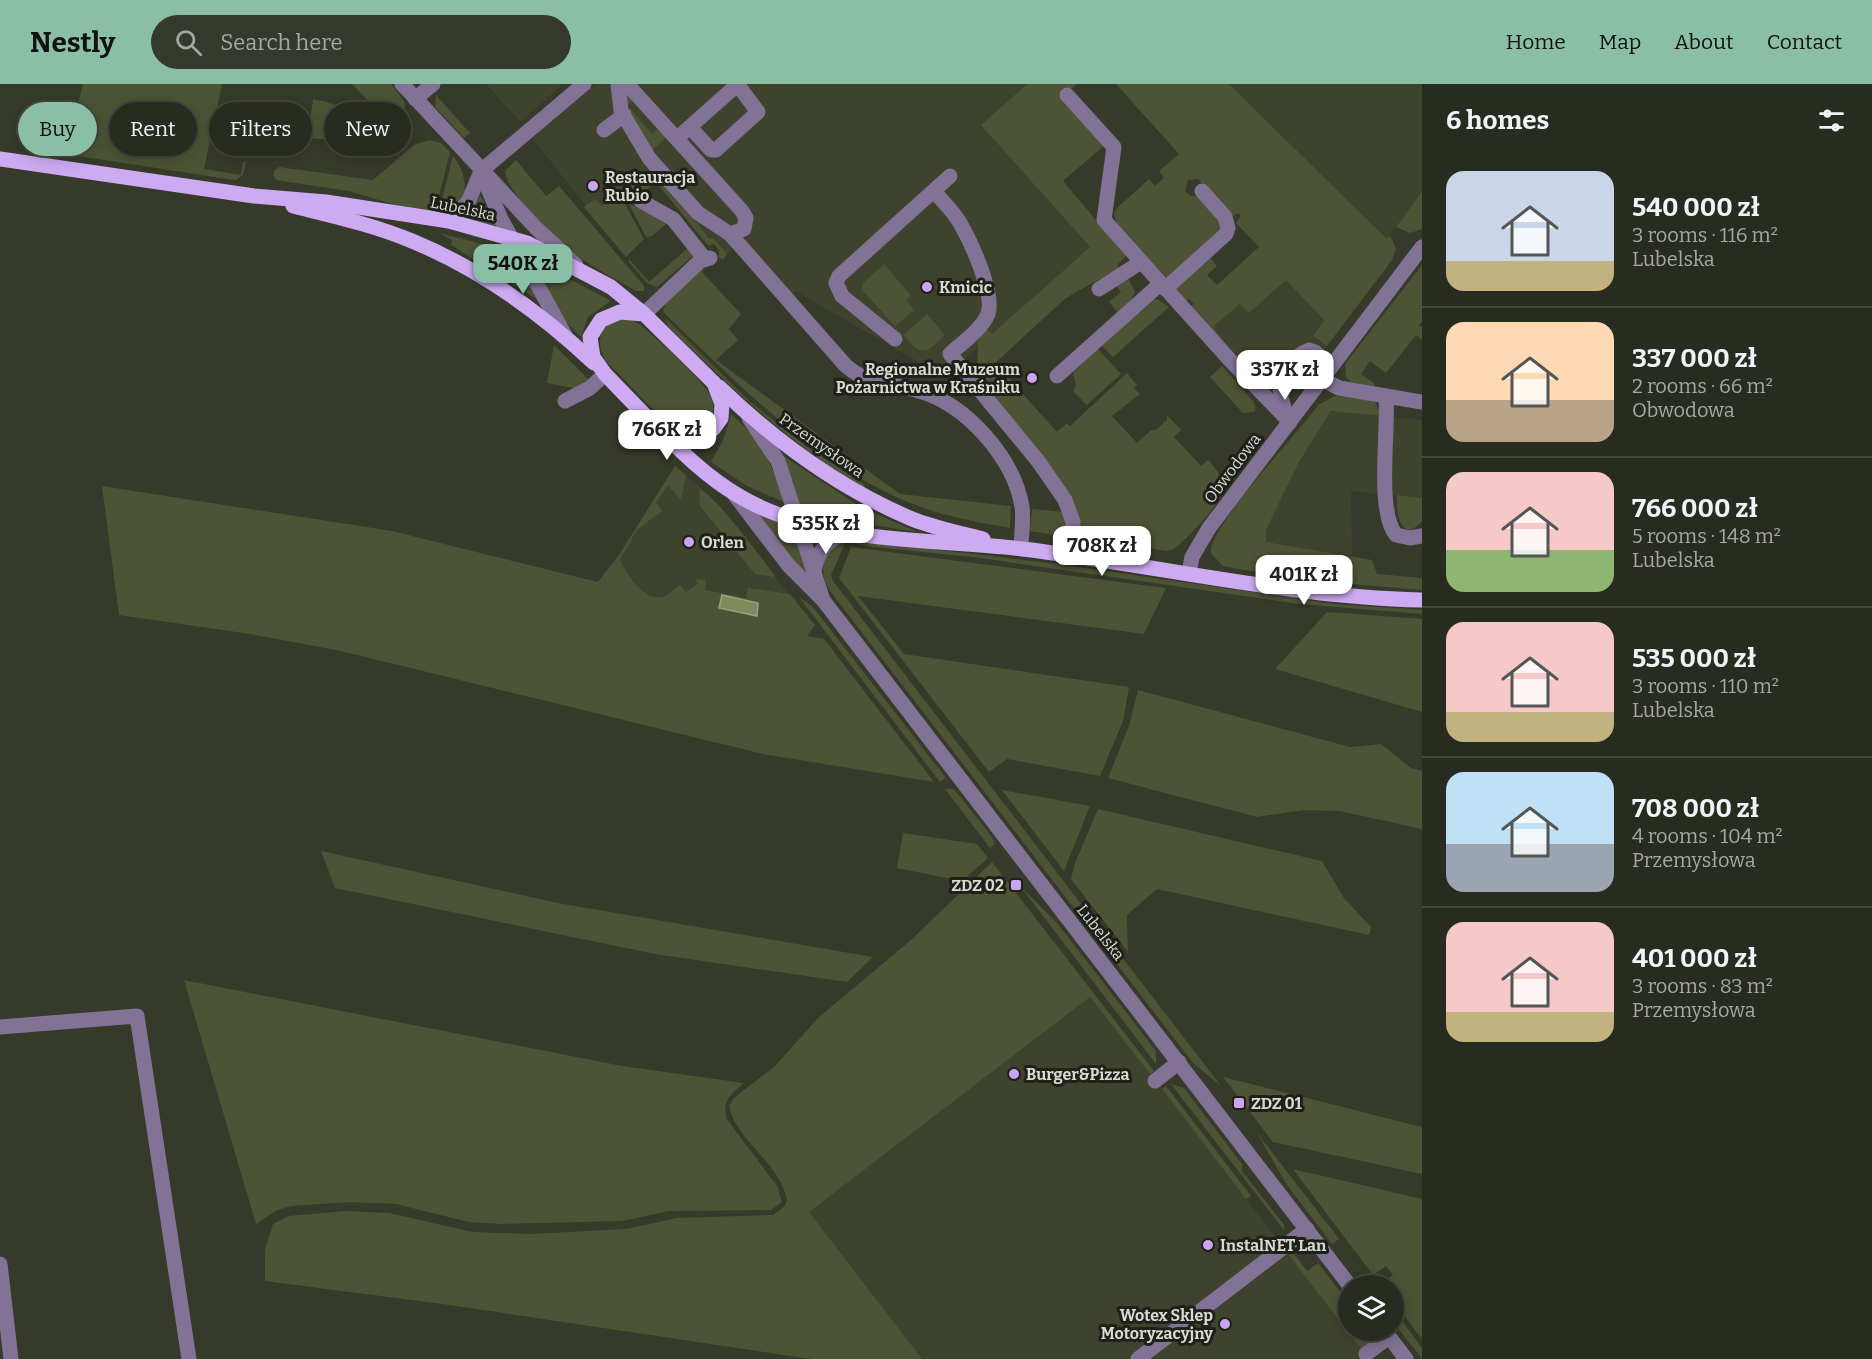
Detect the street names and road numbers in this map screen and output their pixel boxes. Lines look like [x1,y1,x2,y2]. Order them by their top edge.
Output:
street label: Lubelska [429,192,497,225]
street label: Przemysłowa [776,409,868,482]
street label: Obwodowa [1200,430,1265,507]
street label: Lubelska [1073,900,1129,964]

